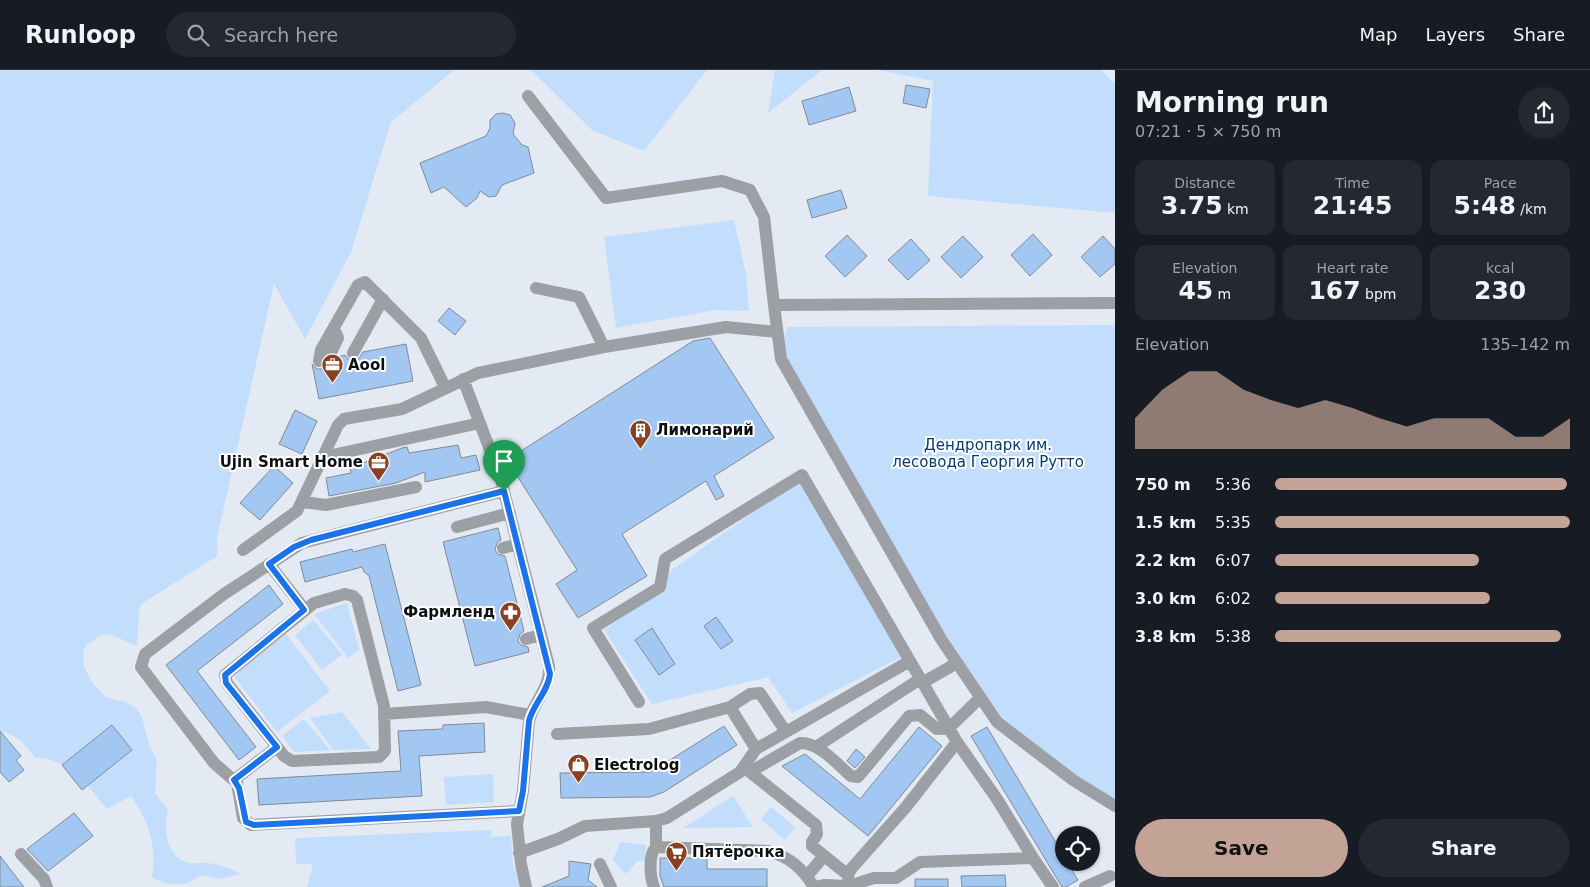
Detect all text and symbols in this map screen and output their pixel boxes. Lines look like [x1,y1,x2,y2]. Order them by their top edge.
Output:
search box [166,12,516,57]
text: Runloop [25,21,136,49]
icon: search [184,21,212,49]
text: Search here [224,24,338,46]
text: Map [1359,24,1397,45]
text: Layers [1425,24,1485,45]
text: Share [1513,24,1565,45]
text: Morning run [1135,86,1329,119]
button: share [1518,87,1570,139]
text: 07:21 · 5 × 750 m [1135,122,1281,141]
text: Distance [1174,175,1235,191]
text: Time [1335,175,1370,191]
text: Pace [1484,175,1517,191]
text: 3.75 [1161,191,1223,220]
text: 21:45 [1313,191,1392,220]
text: 5:48 [1454,191,1516,220]
text: km [1223,201,1249,217]
text: /km [1516,201,1547,217]
text: Elevation [1172,260,1237,276]
text: Heart rate [1317,260,1388,276]
text: kcal [1486,260,1514,276]
text: 45 [1178,276,1213,305]
text: 167 [1308,276,1361,305]
text: 230 [1474,276,1526,305]
text: m [1213,286,1231,302]
text: bpm [1361,286,1397,302]
text: Elevation [1135,335,1209,354]
text: 135–142 m [1480,335,1570,354]
office icon: Aool [320,353,344,384]
place label: Aool [348,356,385,374]
building icon: Лимонарий [628,418,652,449]
place label: Лимонарий [656,421,754,439]
park label: Дендропарк им. лесовода Георгия Рутто [892,436,1084,471]
pin [483,440,525,491]
icon: arrive [490,447,518,475]
office icon: Ujin Smart Home [367,450,391,481]
place label: Ujin Smart Home [220,453,363,471]
text: 750 m [1135,475,1191,494]
text: 5:36 [1215,475,1251,494]
text: 1.5 km [1135,513,1196,532]
text: 5:35 [1215,513,1251,532]
text: 2.2 km [1135,551,1196,570]
text: 6:07 [1215,551,1251,570]
text: 3.0 km [1135,589,1196,608]
text: 6:02 [1215,589,1251,608]
pharmacy icon: Фармленд [499,600,523,631]
place label: Фармленд [403,603,495,621]
text: 3.8 km [1135,627,1196,646]
text: 5:38 [1215,627,1251,646]
shop icon: Electrolog [566,753,590,784]
place label: Electrolog [594,756,680,774]
button: Save [1135,819,1348,877]
button: Share [1358,819,1570,877]
map controls [1055,826,1100,871]
button: locate [1055,826,1100,871]
supermarket icon: Пятёрочка [664,840,688,871]
place label: Пятёрочка [692,843,785,861]

